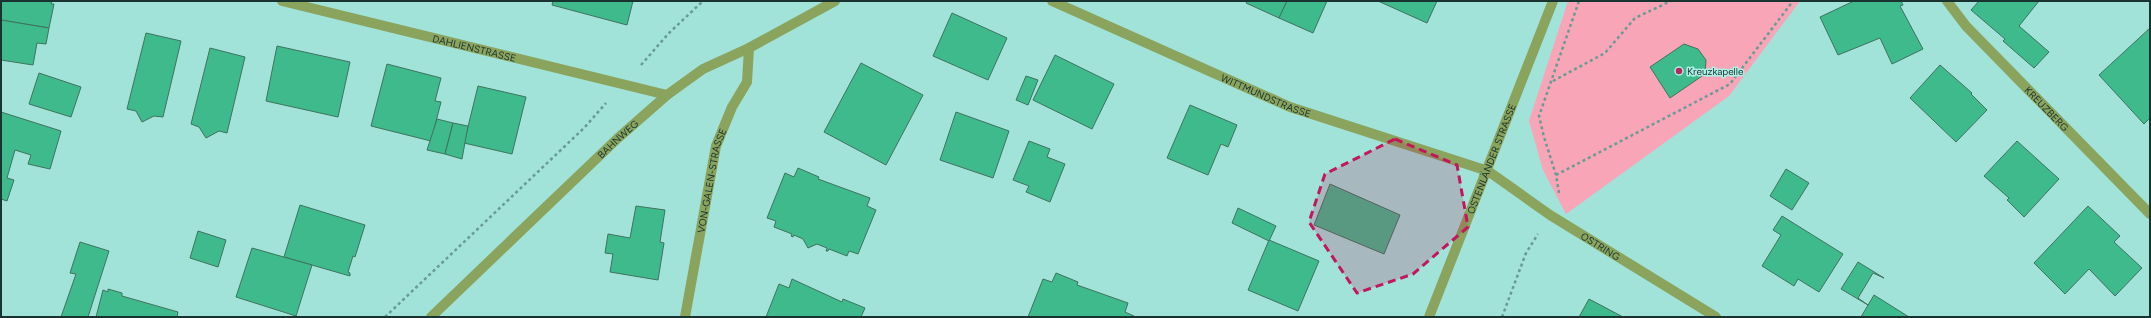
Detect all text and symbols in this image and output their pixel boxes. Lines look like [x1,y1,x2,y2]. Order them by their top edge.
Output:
street label: DAHLIENSTRASSE [431,31,518,64]
place label: Kreuzkapelle [1687,65,1744,78]
marker: Kreuzkapelle [1674,66,1684,76]
street label: WITTMUNDSTRASSE [1219,71,1313,120]
street label: KREUZBERG [2022,83,2072,134]
street label: OSTENLÄNDER STRASSE [1464,102,1519,216]
street label: BAHNWEG [594,117,641,161]
street label: VON-GALEN-STRASSE [694,126,729,234]
street label: OSTRING [1579,229,1623,263]

